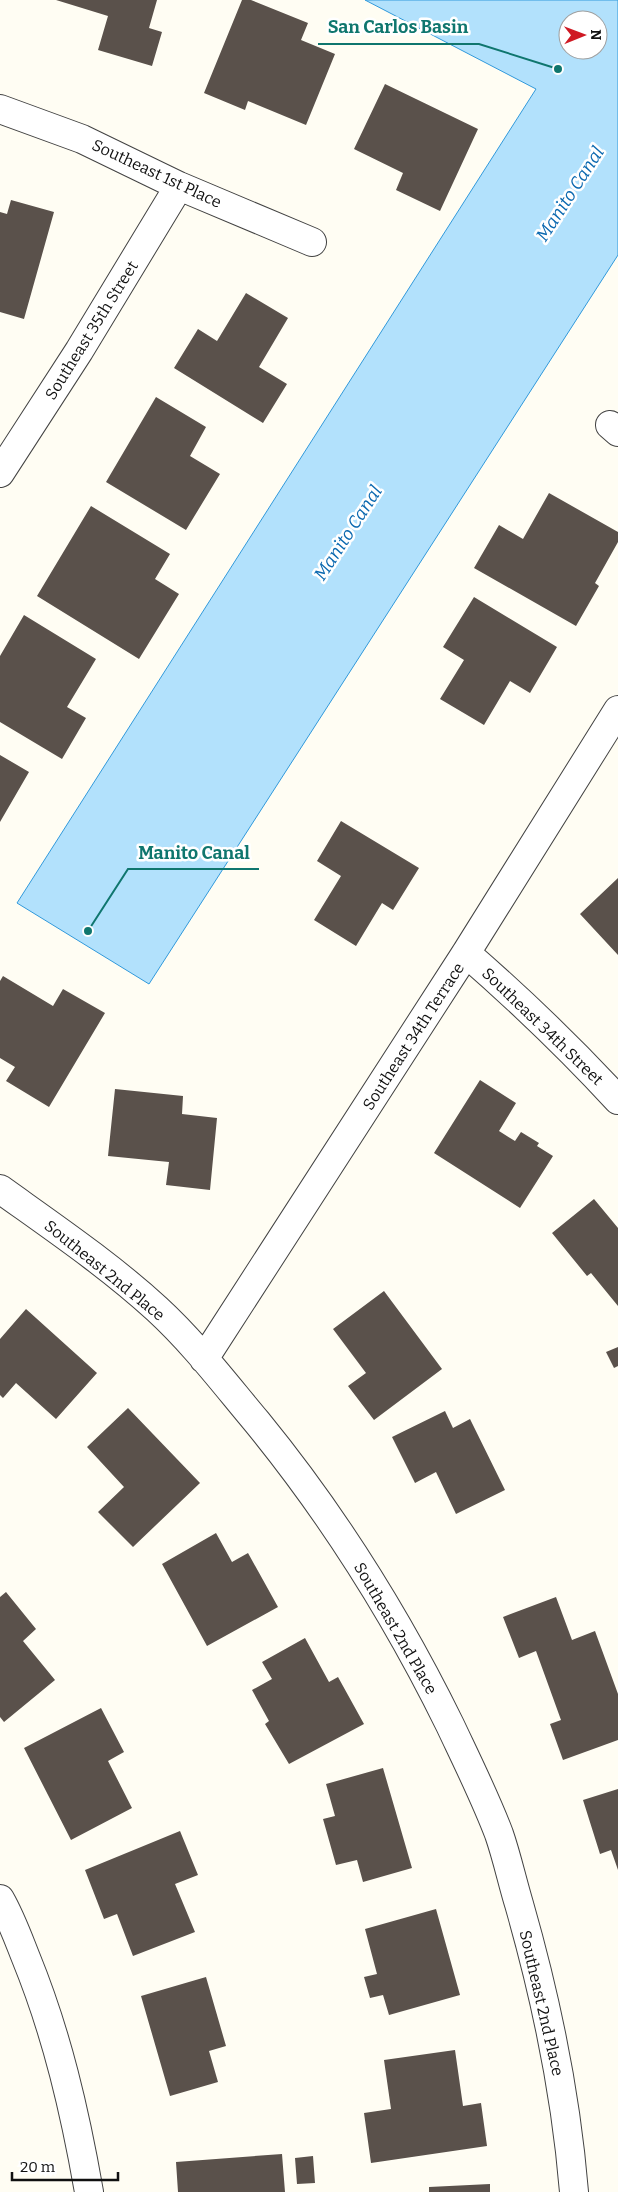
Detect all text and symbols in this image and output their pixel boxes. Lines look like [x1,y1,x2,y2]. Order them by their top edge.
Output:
north arrow [558,10,608,60]
callout: San Carlos Basin [318,11,479,44]
text: San Carlos Basin [328,16,469,38]
text: N [587,29,604,41]
street label: Southeast 1st Place [89,135,224,212]
water label: Manito Canal [531,142,609,246]
street label: Southeast 35th Street [41,257,142,403]
water label: Manito Canal [309,481,387,585]
callout: Manito Canal [128,836,259,869]
text: Manito Canal [138,842,250,864]
street label: Southeast 34th Terrace [359,959,468,1113]
street label: Southeast 34th Street [478,964,607,1089]
street label: Southeast 2nd Place [41,1216,169,1325]
street label: Southeast 2nd Place [350,1559,441,1697]
street label: Southeast 2nd Place [516,1928,568,2078]
scale bar [12,2150,119,2182]
text: 20 m [20,2158,56,2176]

